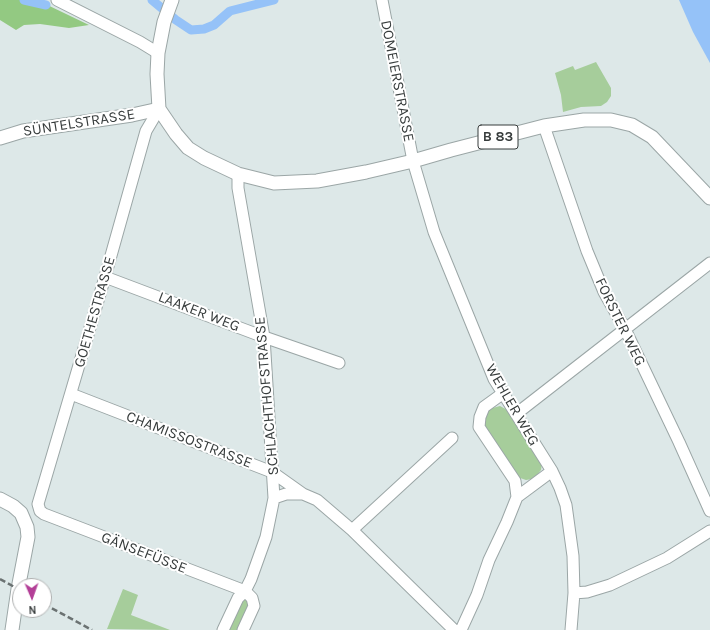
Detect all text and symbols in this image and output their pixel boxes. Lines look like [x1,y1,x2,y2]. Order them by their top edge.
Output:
street label: DOMEIERSTRASSE [376,19,418,143]
street label: SÜNTELSTRASSE [22,105,136,141]
road number: B 83 [478,125,518,149]
street label: GOETHESTRASSE [71,254,119,370]
street label: FORSTER WEG [591,275,649,369]
street label: LAAKER WEG [156,288,242,336]
street label: SCHLACHTHOFSTRASSE [251,316,283,476]
street label: WEHLER WEG [481,361,543,449]
street label: CHAMISSOSTRASSE [123,408,255,472]
street label: GÄNSEFÜSSE [99,528,189,578]
north arrow [12,578,52,618]
text: N [28,603,37,616]

